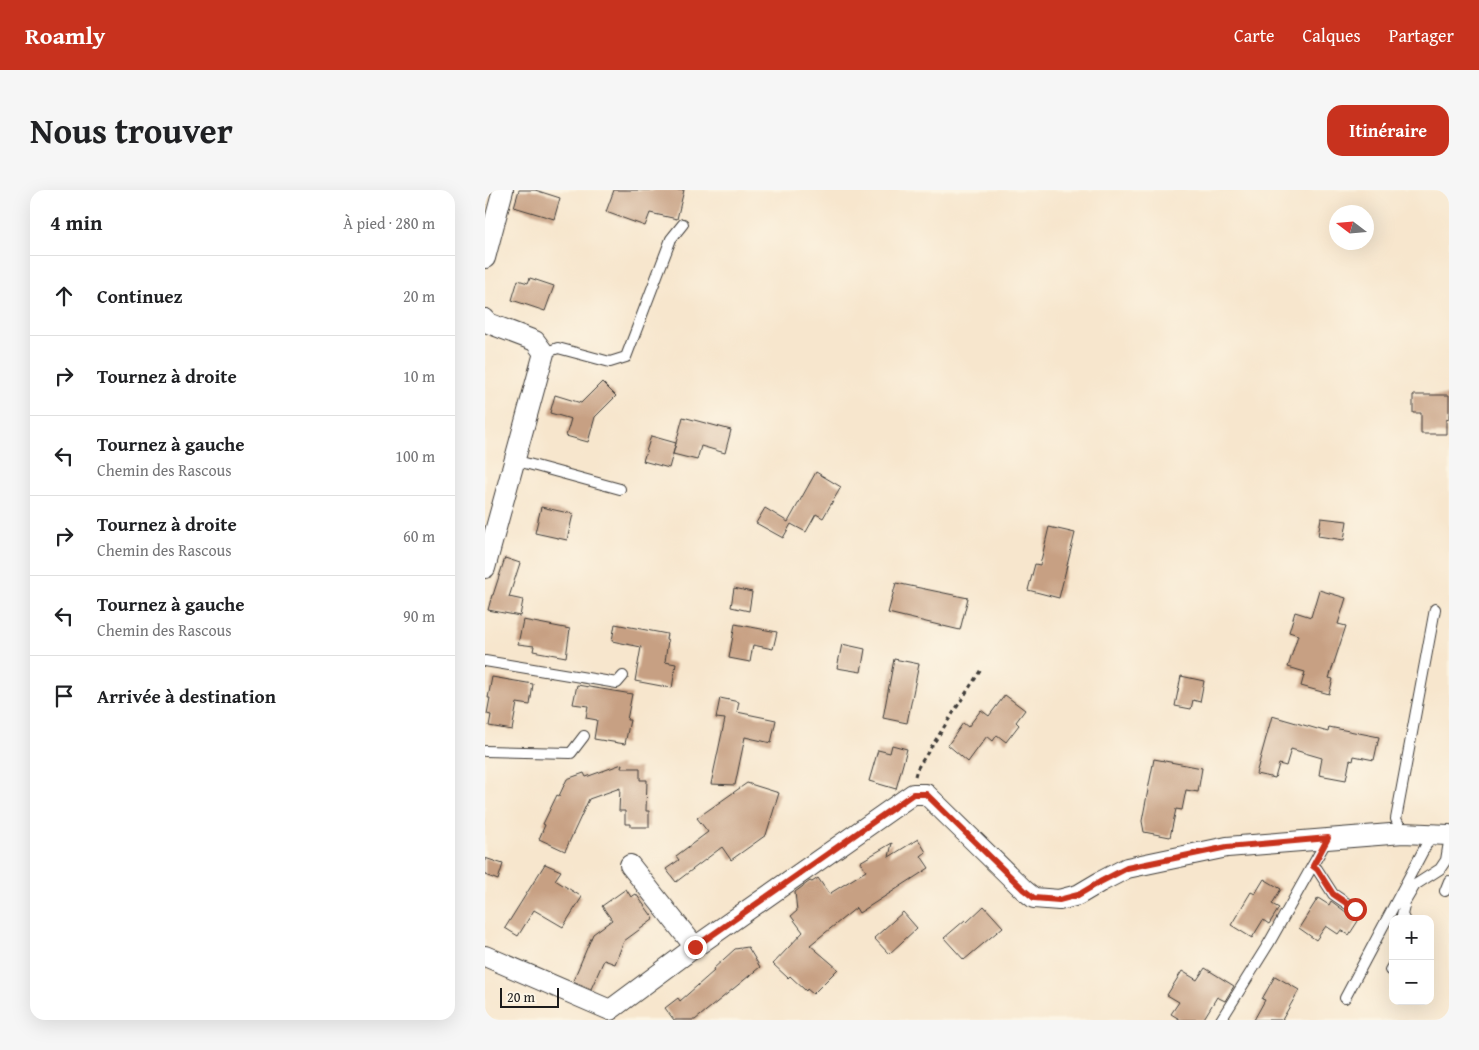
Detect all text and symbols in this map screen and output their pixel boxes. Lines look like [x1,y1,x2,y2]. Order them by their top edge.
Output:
text: Roamly [25,18,105,53]
text: Carte [1234,22,1275,49]
text: Calques [1303,22,1361,49]
text: Partager [1389,22,1454,49]
text: Nous trouver [30,105,233,156]
button: Itinéraire [1327,105,1449,156]
north arrow [1329,205,1374,250]
text: 4 min [50,207,102,238]
text: À pied · 280 m [343,211,435,235]
icon: ahead [50,282,78,310]
text: Continuez [97,282,183,310]
text: 20 m [403,284,435,308]
icon: right [50,362,78,390]
text: Tournez à droite [97,362,237,390]
text: 10 m [403,364,435,388]
text: Tournez à gauche [97,430,245,458]
icon: left [50,442,78,470]
text: 100 m [395,444,435,468]
text: Chemin des Rascous [97,458,232,482]
text: Tournez à droite [97,510,237,538]
icon: right [50,522,78,550]
text: 60 m [403,524,435,548]
text: Chemin des Rascous [97,538,232,562]
text: Tournez à gauche [97,590,245,618]
icon: left [50,602,78,630]
text: 90 m [403,604,435,628]
text: Chemin des Rascous [97,618,232,642]
icon: arrive [50,682,78,710]
text: Arrivée à destination [97,682,276,710]
route start [1344,898,1367,921]
map controls [1389,915,1434,1005]
button: + [1389,915,1434,960]
route end [684,936,707,959]
button: − [1389,960,1434,1005]
scale bar [500,985,559,1008]
text: 20 m [507,987,535,1007]

